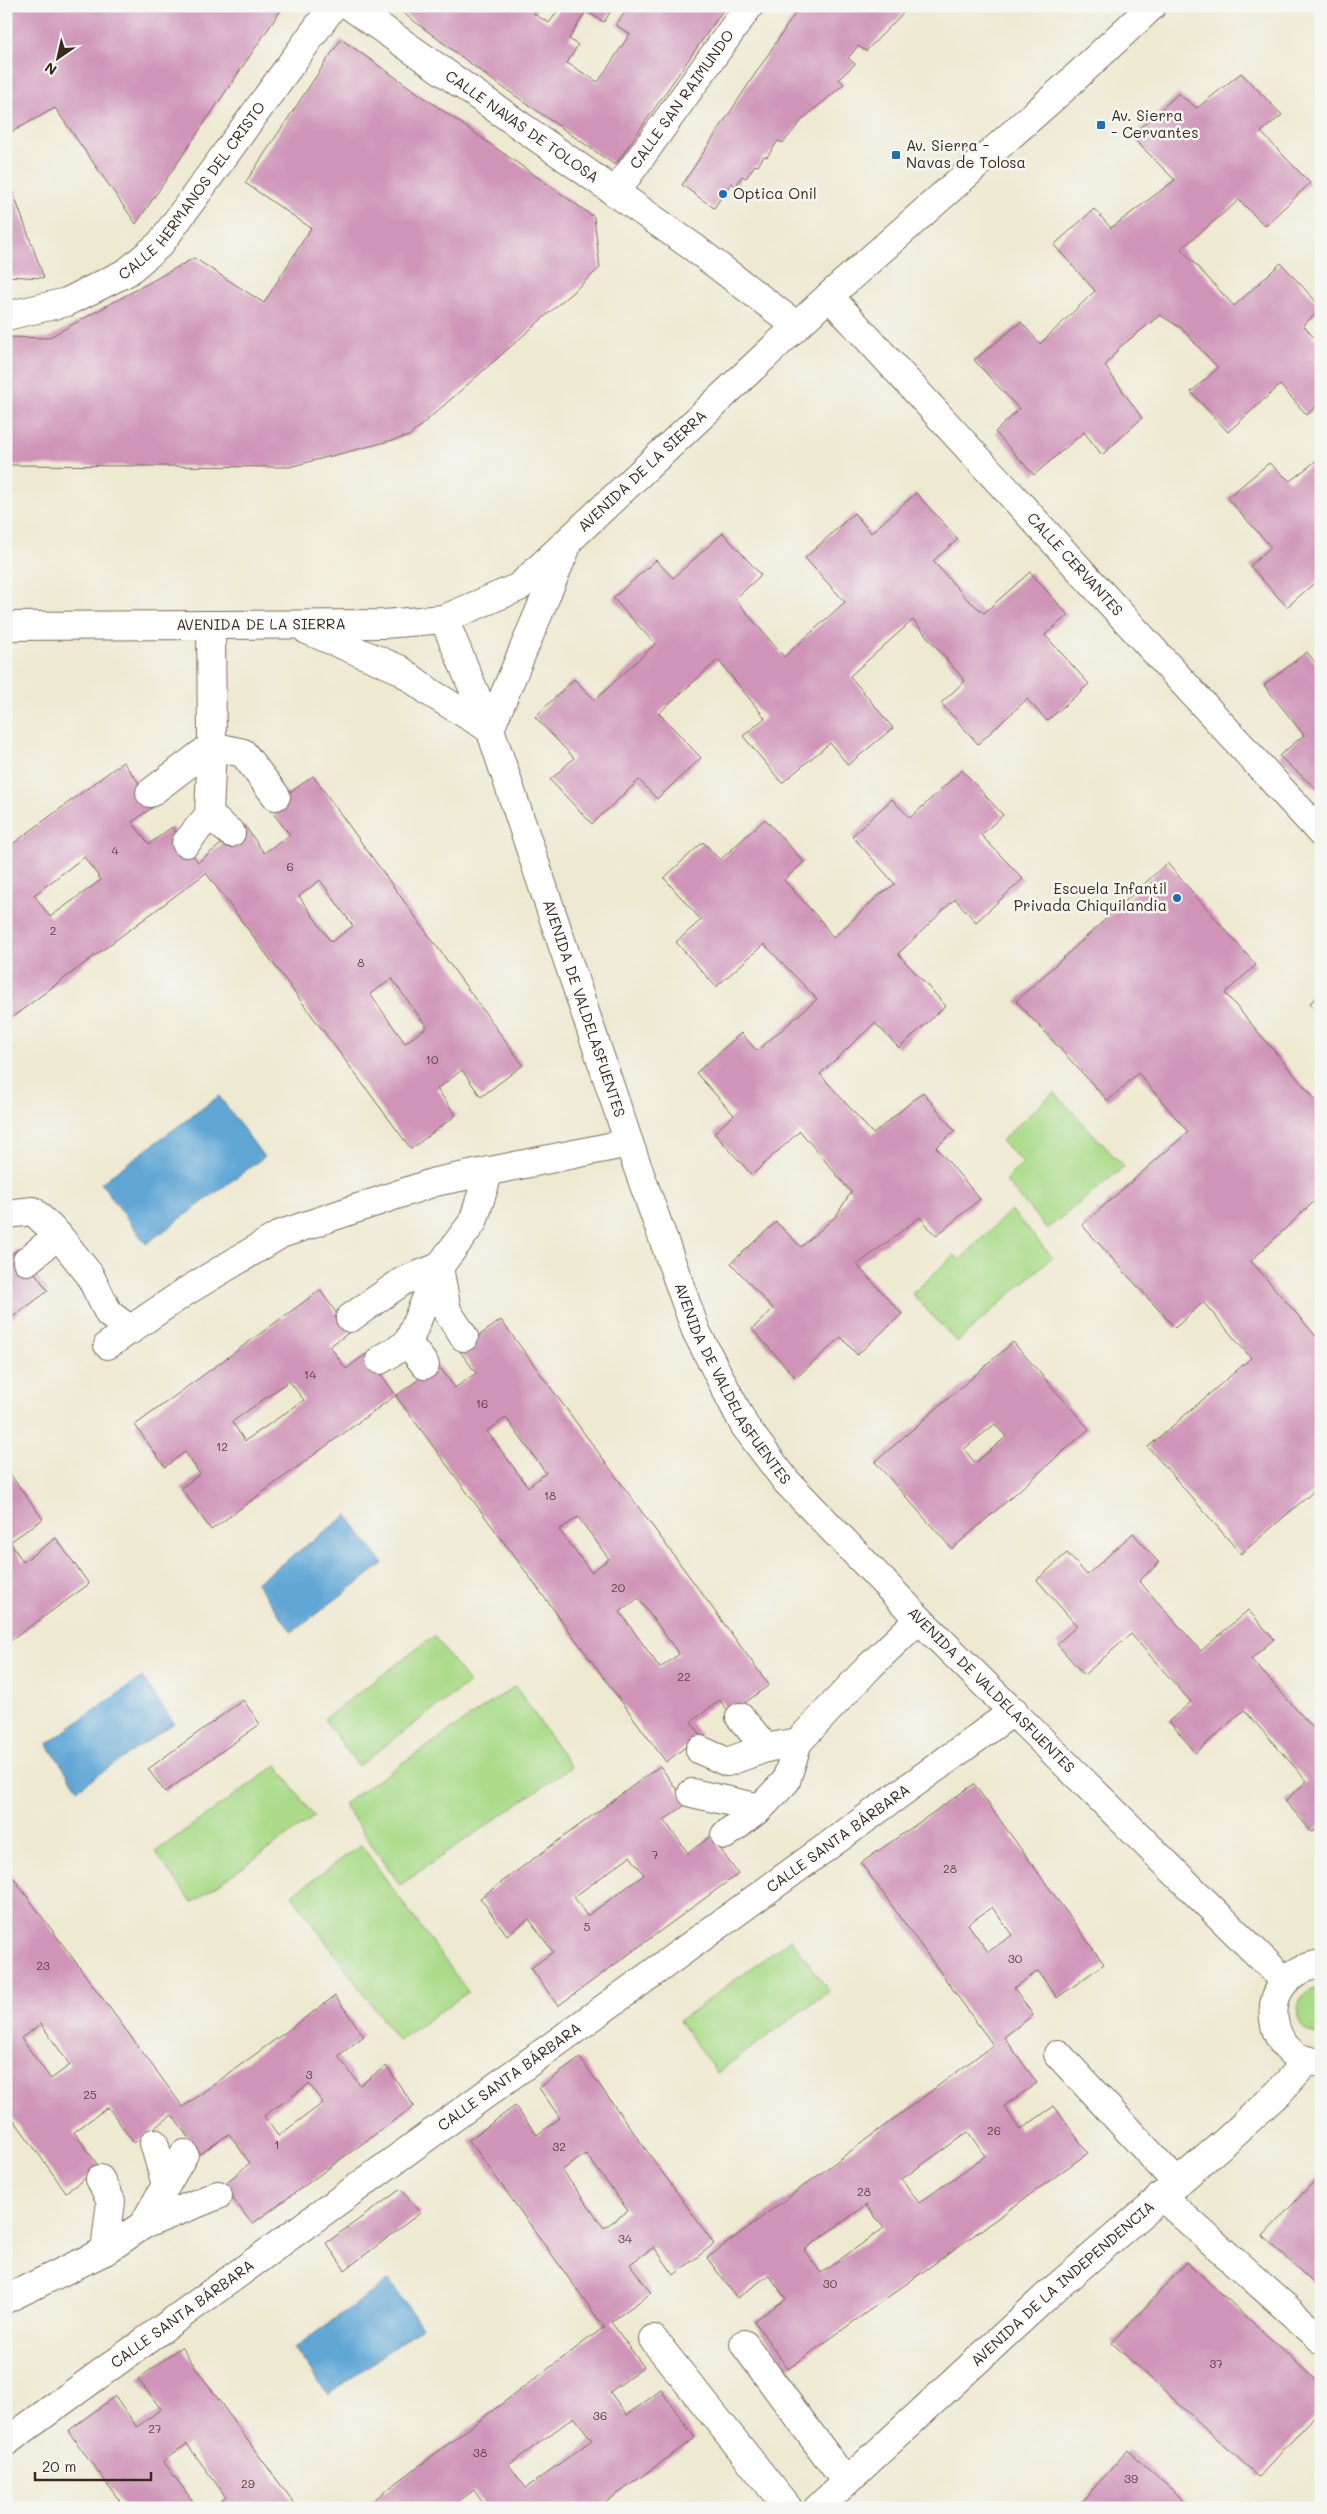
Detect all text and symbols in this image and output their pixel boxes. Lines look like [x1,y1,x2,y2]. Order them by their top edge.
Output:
street label: CALLE SAN RAIMUNDO [624,25,738,173]
north arrow [32,32,82,82]
text: N [41,58,60,80]
street label: CALLE NAVAS DE TOLOSA [442,65,603,187]
street label: CALLE HERMANOS DEL CRISTO [115,97,269,284]
place label: Av. Sierra - Cervantes [1111,105,1198,142]
marker: Av. Sierra - Cervantes [1095,119,1107,131]
place label: Av. Sierra - Navas de Tolosa [906,135,1026,172]
marker: Av. Sierra - Navas de Tolosa [890,149,902,161]
place label: Optica Onil [733,183,817,203]
marker: Optica Onil [717,188,729,200]
street label: AVENIDA DE LA SIERRA [573,405,710,536]
street label: CALLE CERVANTES [1023,508,1128,620]
street label: AVENIDA DE LA SIERRA [176,613,346,634]
house number: 4 [111,842,119,858]
house number: 6 [286,858,294,874]
place label: Escuela Infantil Privada Chiquilandia [1014,878,1167,915]
marker: Escuela Infantil Privada Chiquilandia [1171,892,1183,904]
street label: AVENIDA DE VALDELASFUENTES [539,897,631,1119]
house number: 2 [50,922,56,938]
house number: 8 [357,954,365,970]
house number: 10 [426,1051,439,1067]
street label: AVENIDA DE VALDELASFUENTES [671,1280,796,1488]
house number: 14 [304,1366,316,1382]
house number: 16 [476,1395,488,1411]
house number: 12 [216,1438,228,1454]
house number: 18 [544,1487,556,1503]
house number: 20 [611,1579,626,1595]
street label: AVENIDA DE VALDELASFUENTES [904,1602,1080,1777]
house number: 22 [677,1668,691,1684]
street label: CALLE SANTA BÁRBARA [762,1779,913,1897]
house number: 7 [652,1846,659,1862]
house number: 28 [943,1860,957,1876]
house number: 5 [584,1918,591,1934]
house number: 30 [1008,1950,1023,1966]
house number: 23 [36,1957,50,1973]
street label: CALLE SANTA BÁRBARA [433,2017,585,2135]
house number: 3 [305,2066,313,2082]
house number: 25 [83,2086,97,2102]
house number: 26 [987,2122,1001,2138]
house number: 1 [274,2136,280,2152]
house number: 32 [552,2138,566,2154]
house number: 28 [857,2183,871,2199]
street label: AVENIDA DE LA INDEPENDENCIA [966,2196,1158,2370]
house number: 34 [618,2230,632,2246]
street label: CALLE SANTA BÁRBARA [106,2254,258,2372]
house number: 30 [823,2275,838,2291]
house number: 37 [1209,2355,1223,2371]
house number: 36 [593,2407,607,2423]
house number: 27 [148,2420,162,2436]
house number: 38 [473,2444,487,2460]
scale bar [35,2449,151,2481]
text: 20 m [42,2456,76,2476]
house number: 39 [1124,2470,1138,2486]
house number: 29 [241,2475,255,2491]

